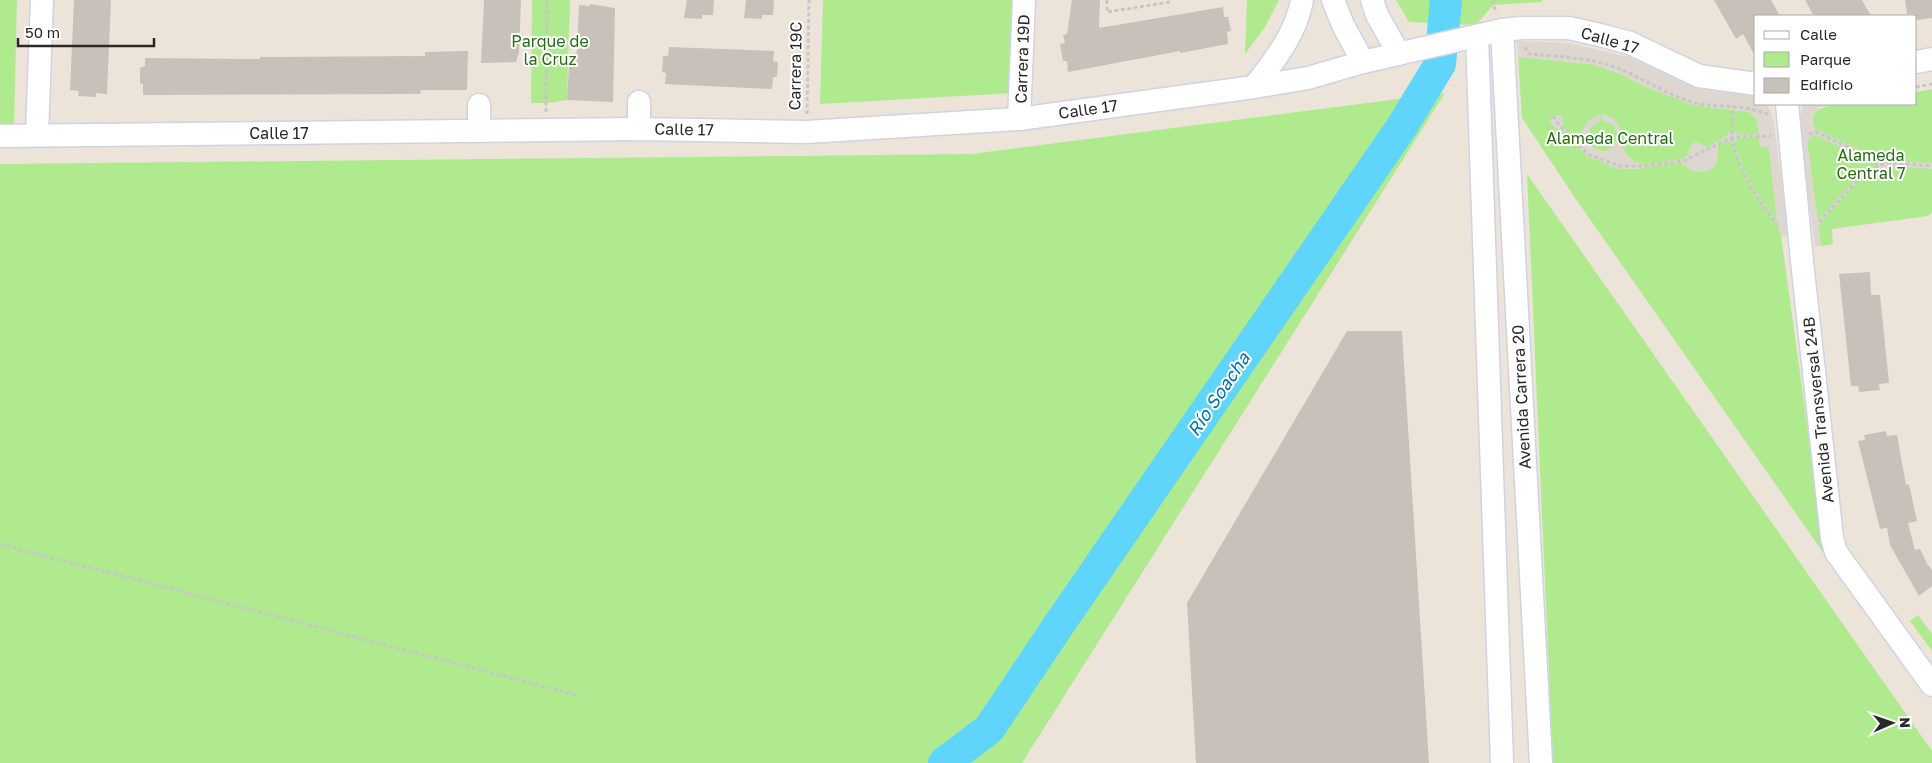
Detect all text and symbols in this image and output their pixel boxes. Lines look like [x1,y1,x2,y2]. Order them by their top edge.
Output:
street label: Carrera 19D [1010,14,1034,104]
scale bar [18,15,154,47]
legend [1754,15,1917,105]
street label: Carrera 19C [784,21,806,111]
street label: Calle 17 [1579,22,1641,58]
text: 50 m [25,23,60,41]
text: Calle [1800,25,1837,43]
park label: Parque de la Cruz [511,31,589,69]
text: Parque [1800,50,1851,68]
text: Edificio [1800,75,1853,93]
street label: Calle 17 [1057,95,1119,123]
street label: Calle 17 [654,118,714,140]
street label: Calle 17 [249,123,309,143]
park label: Alameda Central [1546,128,1674,148]
park label: Alameda Central 7 [1837,145,1905,183]
street label: Avenida Transversal 24B [1798,316,1838,504]
street label: Avenida Carrera 20 [1507,324,1535,470]
water label: Río Soacha [1182,347,1254,440]
north arrow [1867,698,1917,748]
text: N [1897,717,1914,728]

